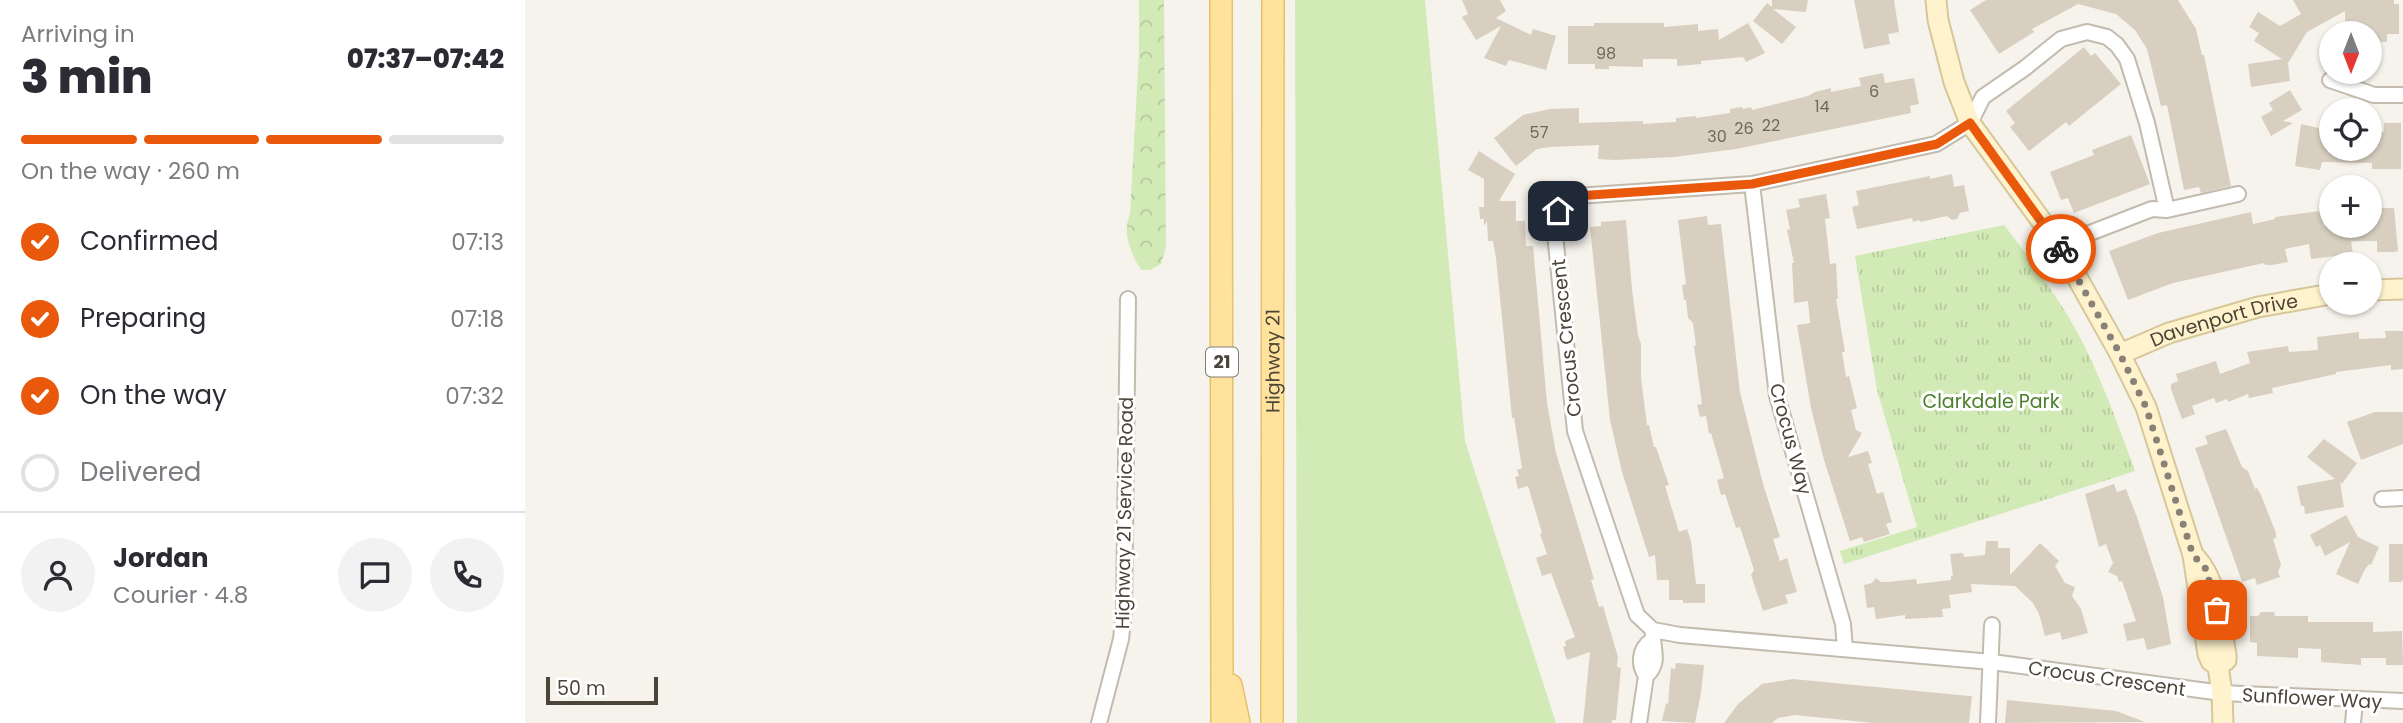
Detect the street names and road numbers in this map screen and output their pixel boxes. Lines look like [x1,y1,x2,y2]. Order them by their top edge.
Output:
street label: Crocus Crescent [1545,258,1588,418]
street label: Davenport Drive [2146,287,2300,354]
street label: Highway 21 [1259,309,1287,413]
road number: 21 [1206,348,1238,376]
street label: Crocus Way [1763,380,1818,498]
street label: Highway 21 Service Road [1109,397,1140,629]
street label: Crocus Crescent [2027,654,2187,703]
street label: Sunflower Way [2241,681,2383,716]

